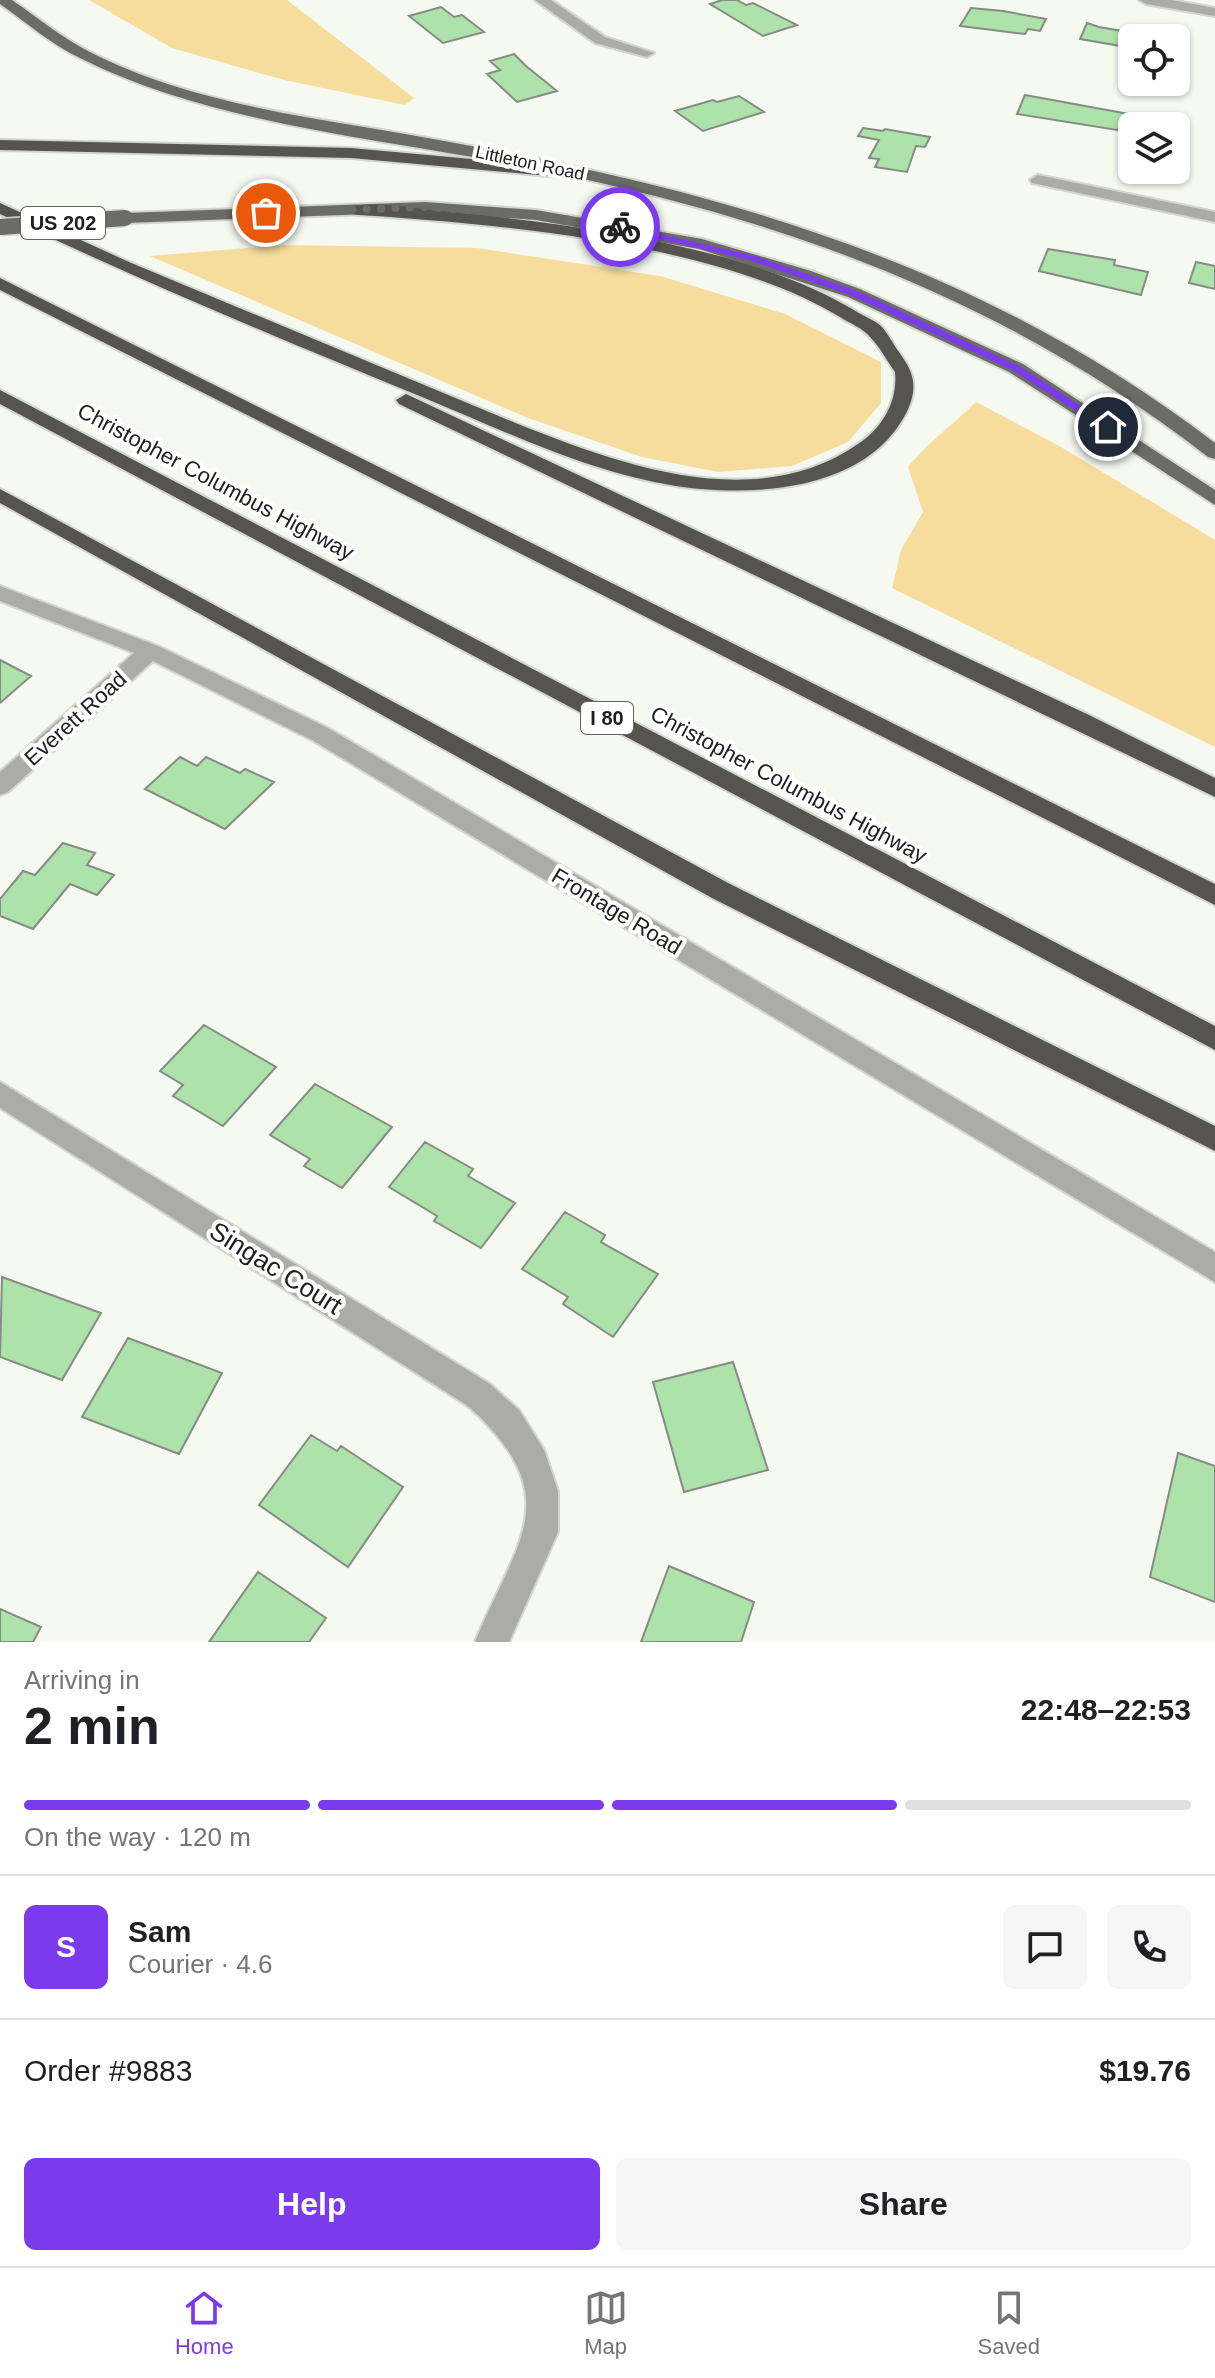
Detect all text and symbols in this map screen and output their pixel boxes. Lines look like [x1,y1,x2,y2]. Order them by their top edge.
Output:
map controls [1118,24,1190,184]
button: locate [1118,24,1190,96]
button: layers [1118,112,1190,184]
street label: Littleton Road [474,142,586,184]
pin [232,179,300,247]
courier [580,187,660,267]
icon: bag [244,191,288,235]
icon: bike [598,205,642,249]
road number: US 202 [21,207,105,239]
pin [1074,393,1142,461]
street label: Christopher Columbus Highway [73,398,358,565]
icon: home [1086,405,1130,449]
street label: Everett Road [19,666,131,771]
street label: Christopher Columbus Highway [646,701,931,868]
road number: I 80 [581,702,633,734]
street label: Frontage Road [547,863,686,960]
street label: Singac Court [204,1215,348,1321]
text: Arriving in [24,1665,140,1695]
text: 22:48–22:53 [1021,1693,1191,1726]
text: 2 min [24,1697,160,1755]
text: On the way · 120 m [24,1822,251,1852]
button: chat [1003,1905,1087,1989]
button: phone [1107,1905,1191,1989]
text: Sam [128,1915,191,1948]
text: S [56,1930,76,1963]
text: Courier · 4.6 [128,1949,273,1979]
text: Order #9883 [24,2054,192,2087]
text: $19.76 [1099,2054,1191,2087]
button: Help [24,2158,600,2250]
button: Share [616,2158,1191,2250]
tab: Home [175,2286,234,2360]
tab: Map [584,2286,628,2360]
tab: Saved [978,2286,1040,2360]

